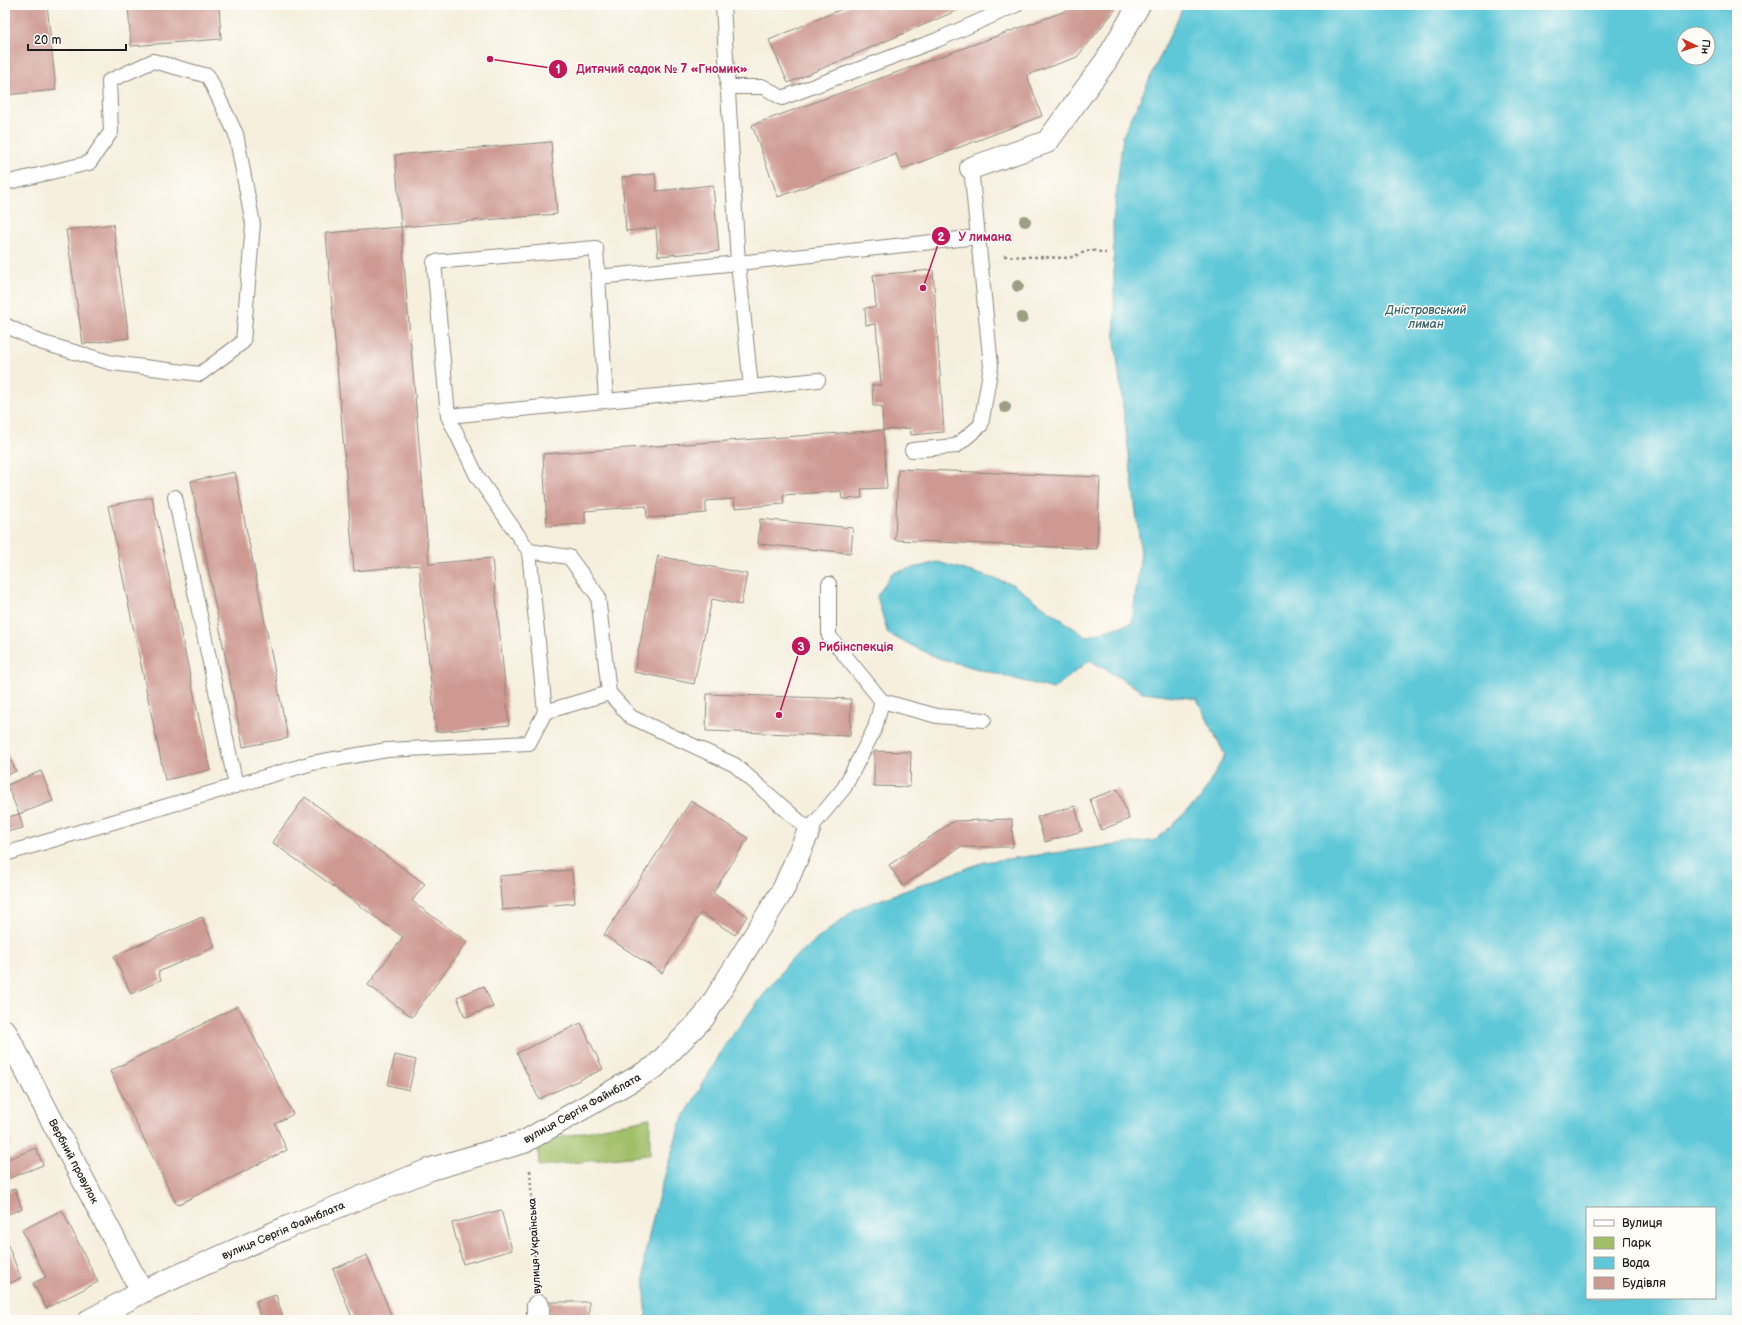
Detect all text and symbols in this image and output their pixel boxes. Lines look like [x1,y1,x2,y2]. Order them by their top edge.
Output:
scale bar [28,26,126,52]
north arrow [1676,26,1716,66]
text: 20 m [34,33,61,48]
text: Пн [1698,39,1712,54]
callout: Дитячий садок № 7 «Гномик» [548,57,755,81]
text: 1 [555,62,561,77]
text: Дитячий садок № 7 «Гномик» [576,62,748,77]
callout: У лимана [931,224,1020,248]
text: 2 [937,230,945,245]
text: У лимана [958,230,1013,245]
water label: Дністровський лиман [1385,303,1467,332]
callout: Рибінспекція [791,634,902,658]
text: 3 [797,640,805,655]
text: Рибінспекція [819,640,894,655]
street label: вулиця Сергія Файнблата [521,1070,644,1146]
street label: Вербний провулок [46,1117,101,1206]
street label: вулиця Українська [525,1197,544,1294]
street label: вулиця Сергія Файнблата [220,1198,347,1262]
legend [1586,1207,1716,1299]
text: Вулиця [1622,1216,1663,1231]
text: Парк [1622,1236,1652,1251]
text: Вода [1622,1256,1650,1271]
text: Будівля [1622,1276,1666,1291]

